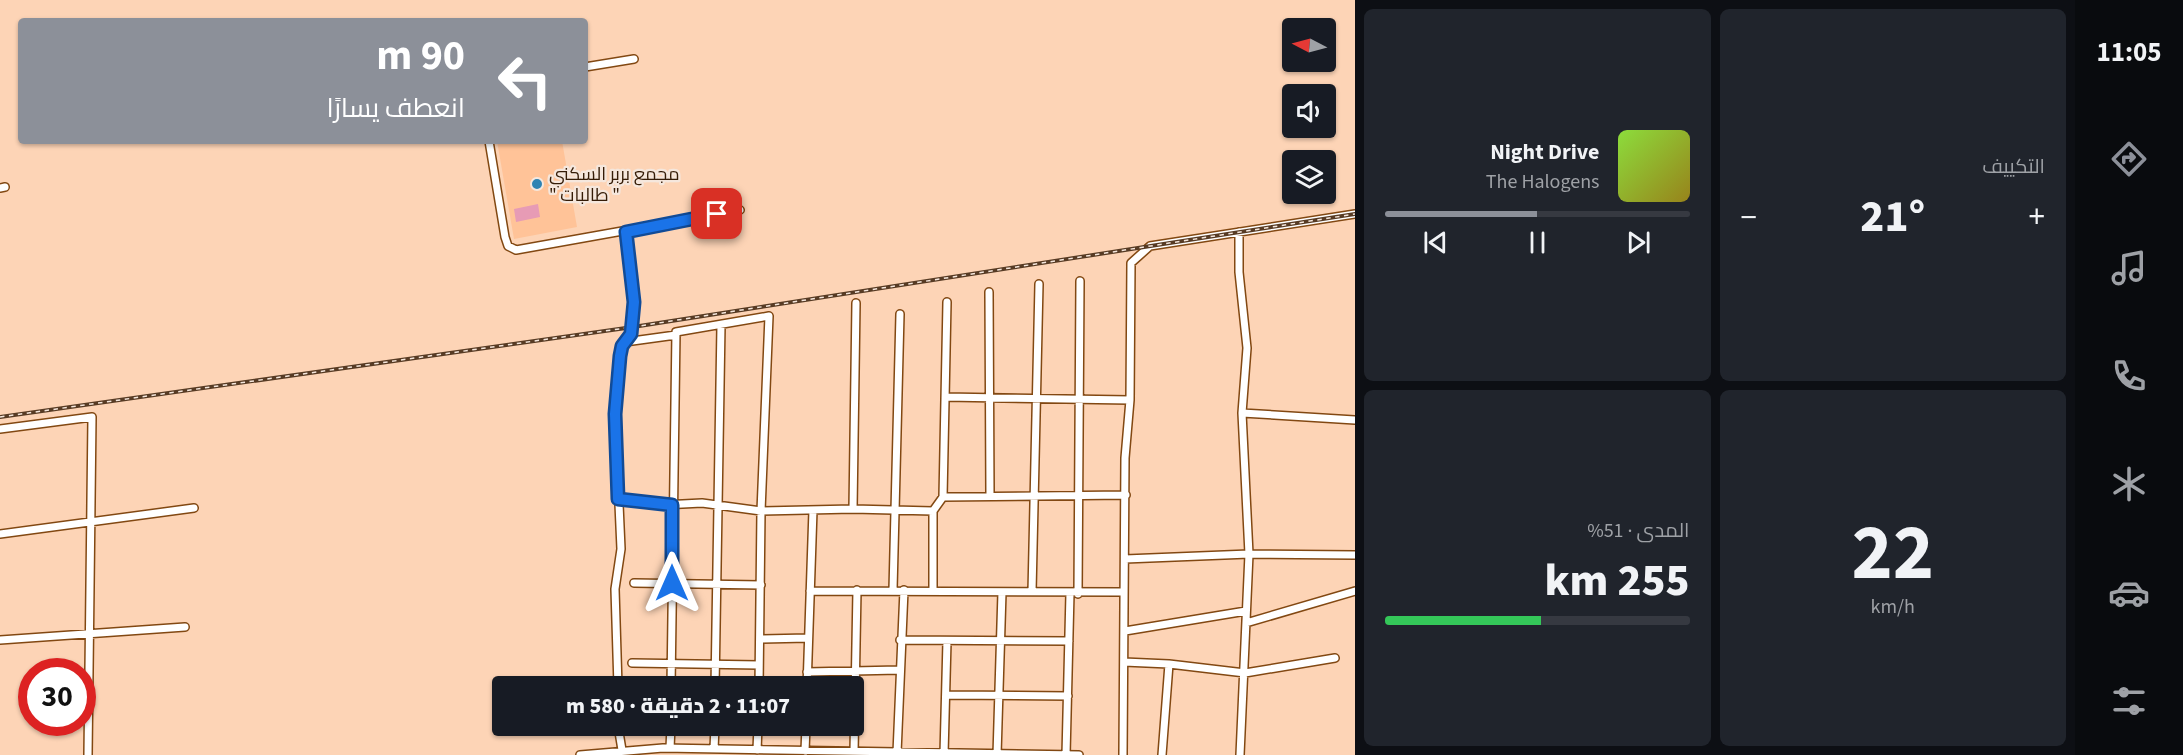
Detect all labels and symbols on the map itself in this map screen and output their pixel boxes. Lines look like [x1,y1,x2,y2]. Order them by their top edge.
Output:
north arrow [1282,18,1336,72]
place label: مجمع بربر السكني " طالبات " [549,162,680,208]
marker: مجمع بربر السكني " طالبات " [530,177,544,191]
pin [691,188,742,239]
position arrow [640,551,704,615]
speed limit sign: 30 [18,658,96,736]

